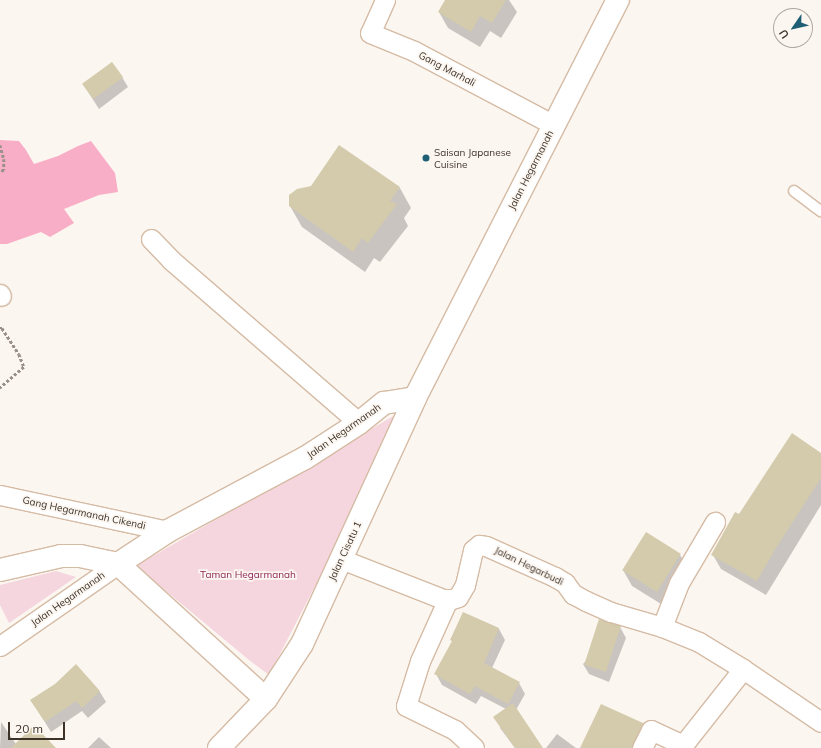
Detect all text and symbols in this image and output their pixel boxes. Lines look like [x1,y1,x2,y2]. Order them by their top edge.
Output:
north arrow [773,8,813,48]
text: U [776,27,792,41]
street label: Gang Marhali [417,49,477,89]
street label: Jalan Hegarmanah [506,128,556,212]
place label: Saisan Japanese Cuisine [434,146,511,170]
marker: Saisan Japanese Cuisine [421,153,431,163]
street label: Jalan Hegarmanah [305,401,383,461]
street label: Gang Hegarmanah Cikendi [21,494,147,532]
street label: Jalan Cisatu 1 [326,519,364,583]
street label: Jalan Hegarbudi [493,544,565,588]
street label: Jalan Hegarmanah [29,569,107,629]
park label: Taman Hegarmanah [200,569,296,581]
scale bar [10,714,67,740]
text: 20 m [15,721,43,736]

